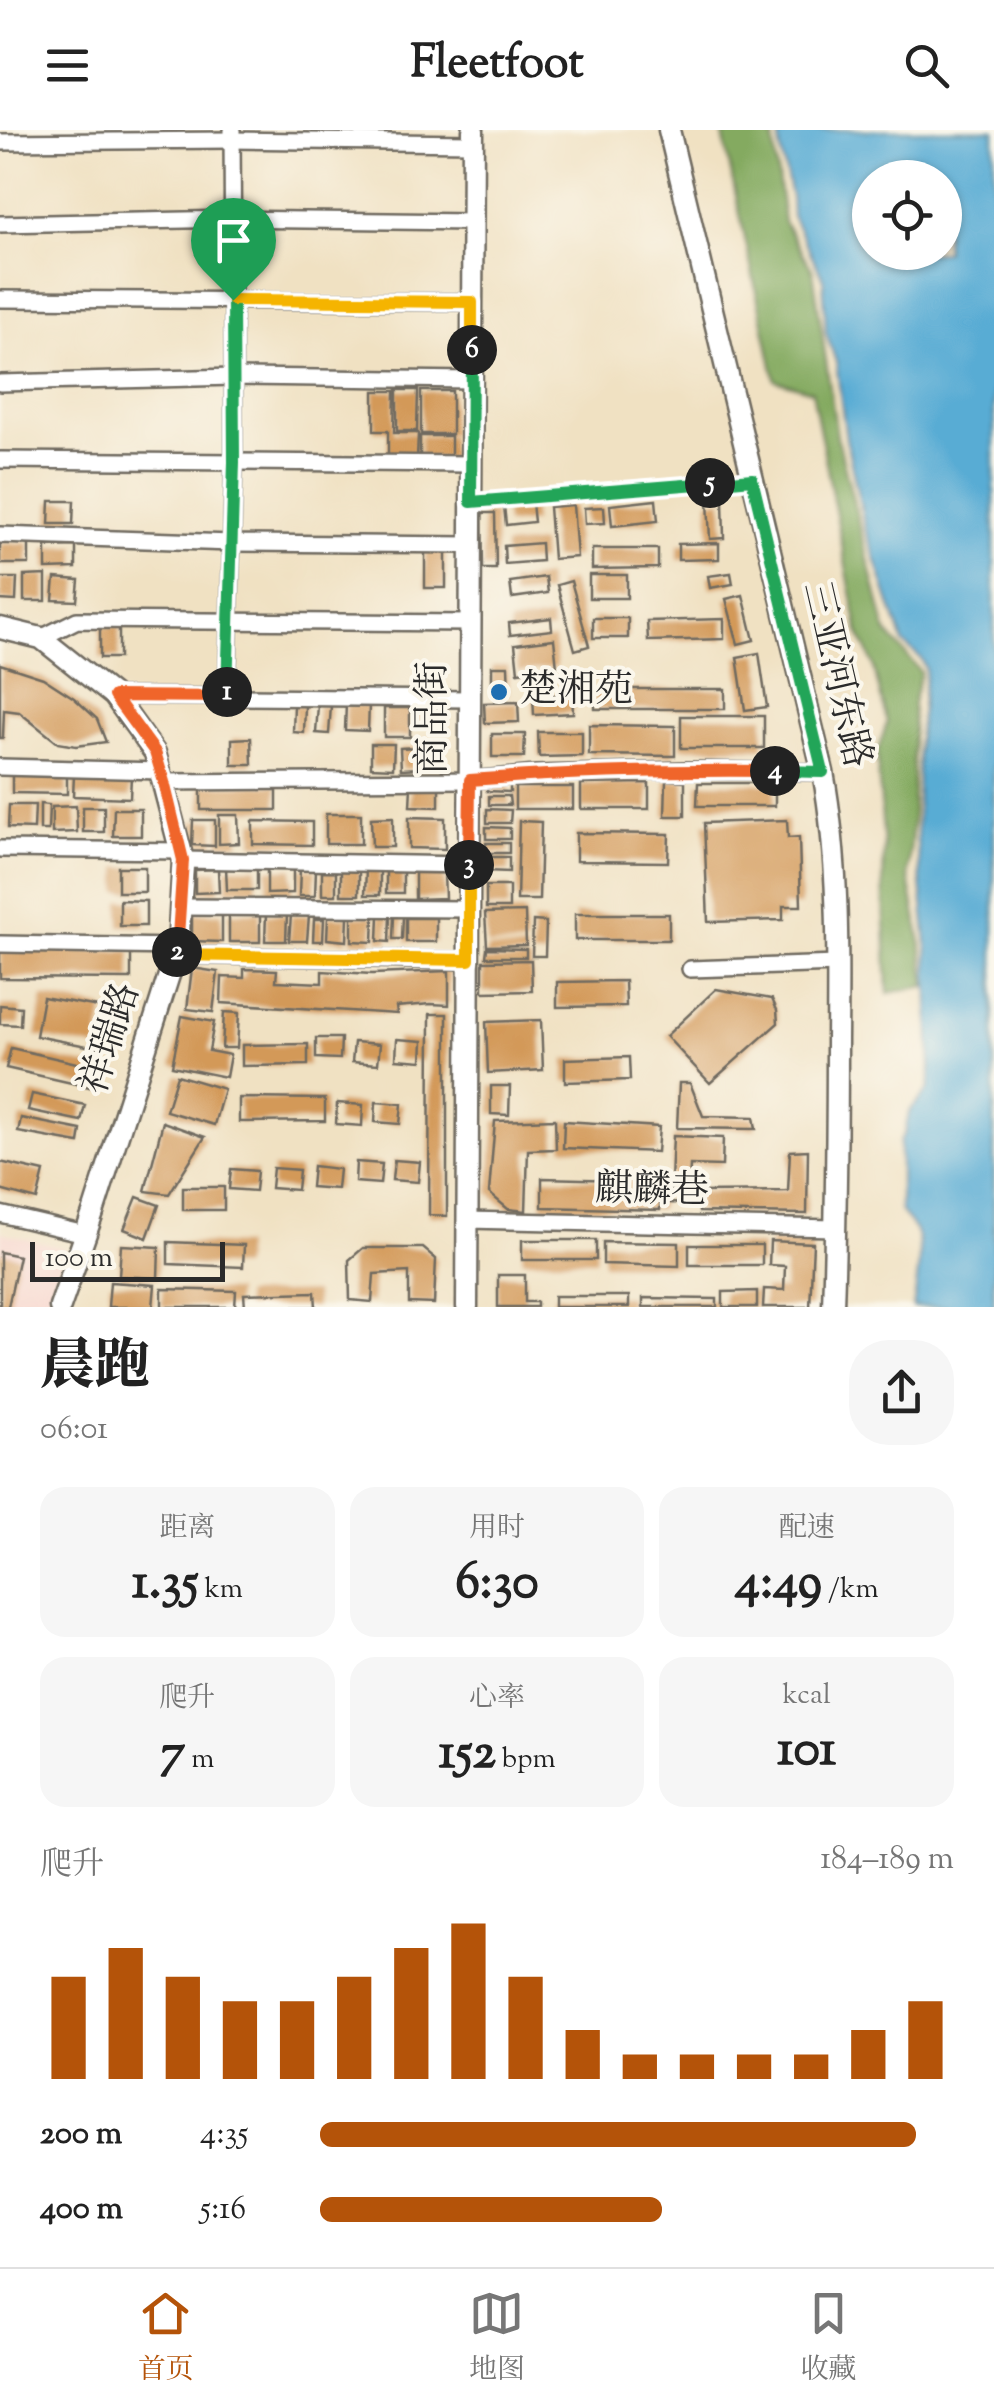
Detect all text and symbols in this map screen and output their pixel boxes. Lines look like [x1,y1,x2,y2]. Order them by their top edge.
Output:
text: Fleetfoot [410,33,584,98]
icon: menu [40,38,95,93]
icon: search [899,38,954,93]
map controls [852,160,962,270]
button: locate [852,160,962,270]
pin [191,198,276,301]
icon: arrive [206,213,261,268]
pin: 6 [447,325,497,375]
text: 6 [465,330,479,370]
pin: 5 [685,458,735,508]
text: 5 [705,463,715,503]
street label: 三亚河东路 [787,576,883,774]
street label: 商品街 [408,661,462,775]
place label: 楚湘苑 [519,665,633,719]
pin: 1 [202,667,252,717]
text: 1 [222,672,232,712]
marker: 楚湘苑 [488,681,510,703]
pin: 4 [750,746,800,796]
text: 4 [768,751,782,791]
pin: 3 [444,840,494,890]
text: 3 [463,845,475,885]
pin: 2 [152,927,202,977]
text: 2 [170,932,184,972]
street label: 祥瑞路 [69,976,155,1102]
street label: 麒麟巷 [595,1164,709,1220]
scale bar [30,1237,225,1282]
text: 100 m [45,1239,113,1279]
text: 晨跑 [40,1330,150,1409]
button: share [849,1340,954,1445]
text: 06:01 [40,1407,108,1453]
text: 距离 [159,1509,215,1549]
text: 用时 [469,1509,525,1549]
text: 配速 [779,1509,835,1549]
text: 1.35 [132,1549,199,1621]
text: 6:30 [455,1549,539,1621]
text: 4:49 [735,1549,822,1621]
text: km [199,1570,243,1610]
text: /km [822,1570,879,1610]
text: kcal [783,1676,831,1716]
text: 爬升 [159,1679,215,1719]
text: 心率 [469,1679,525,1719]
text: 101 [777,1716,836,1788]
text: 7 [160,1719,185,1791]
text: 152 [438,1719,496,1791]
text: m [185,1740,214,1780]
text: bpm [496,1740,556,1780]
text: 184–189 m [820,1837,954,1883]
text: 爬升 [40,1843,104,1889]
text: 200 m [40,2112,122,2158]
text: 4:35 [200,2112,248,2158]
text: 400 m [40,2187,123,2233]
text: 5:16 [200,2187,246,2233]
tab: 首页 [138,2286,194,2391]
tab: 地图 [469,2286,525,2391]
tab: 收藏 [800,2286,856,2391]

